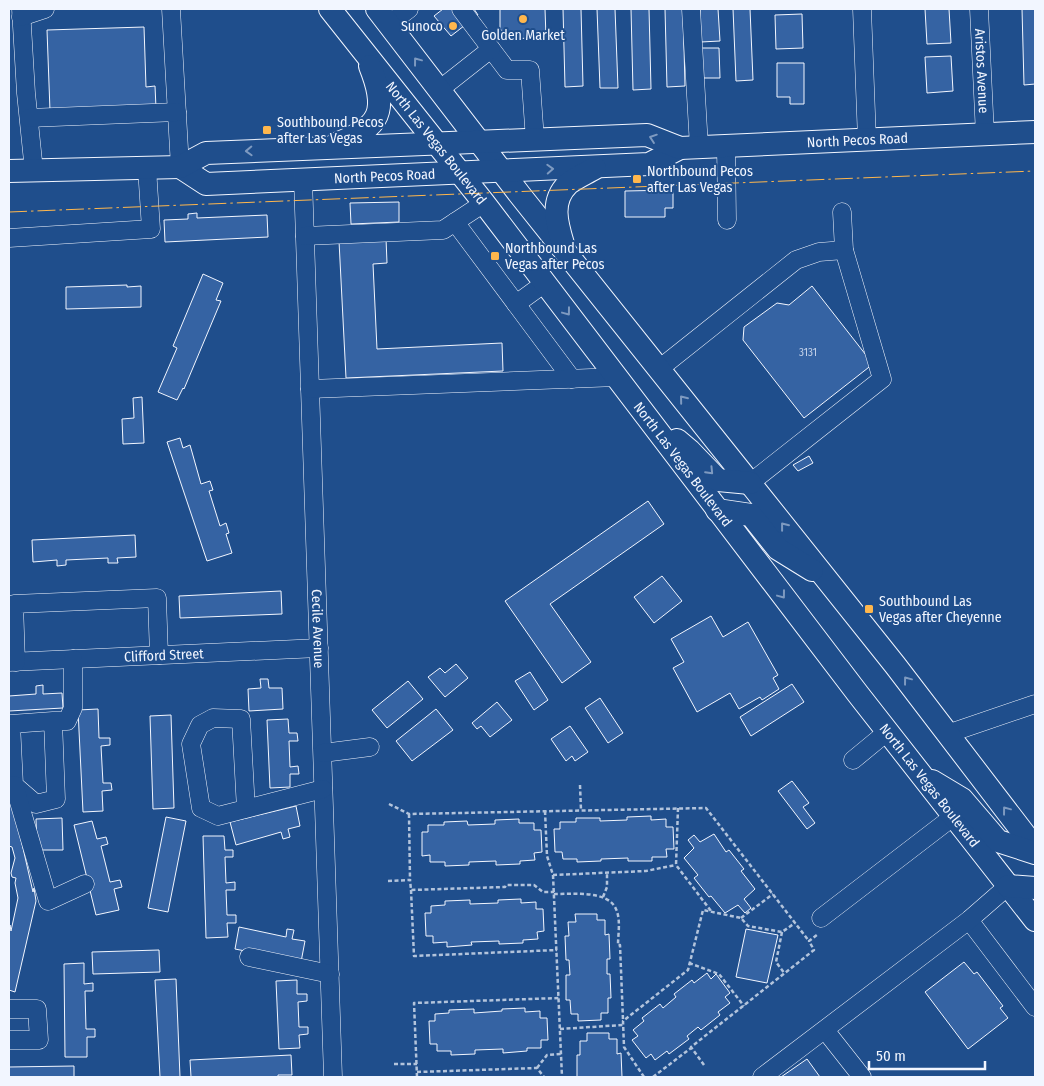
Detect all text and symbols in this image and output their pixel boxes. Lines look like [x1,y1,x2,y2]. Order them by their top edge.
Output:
marker: Golden Market [517,13,529,25]
place label: Sunoco [401,18,443,35]
marker: Sunoco [447,20,459,32]
place label: Golden Market [481,27,565,44]
street label: Aristos Avenue [971,28,992,114]
one-way arrow [414,58,423,67]
street label: North Las Vegas Boulevard [382,78,490,208]
place label: Southbound Pecos after Las Vegas [277,114,384,147]
marker: Southbound Pecos after Las Vegas [261,124,273,136]
street label: North Pecos Road [806,130,908,151]
one-way arrow [649,134,658,144]
one-way arrow [244,146,252,157]
place label: Northbound Pecos after Las Vegas [647,163,753,196]
one-way arrow [547,164,555,174]
street label: North Pecos Road [334,166,436,187]
marker: Northbound Pecos after Las Vegas [631,173,643,185]
place label: Northbound Las Vegas after Pecos [505,240,605,273]
marker: Northbound Las Vegas after Pecos [489,250,501,262]
one-way arrow [561,306,569,315]
house number: 3131 [799,346,817,359]
one-way arrow [680,396,688,405]
street label: North Las Vegas Boulevard [630,399,735,530]
one-way arrow [704,465,713,474]
one-way arrow [781,522,790,532]
street label: Cecile Avenue [308,589,327,669]
one-way arrow [776,589,785,599]
place label: Southbound Las Vegas after Cheyenne [879,593,1002,626]
marker: Southbound Las Vegas after Cheyenne [863,603,875,615]
street label: Clifford Street [124,645,205,666]
one-way arrow [904,677,913,686]
street label: North Las Vegas Boulevard [876,721,983,851]
one-way arrow [1002,806,1011,815]
scale bar [869,1038,985,1070]
text: 50 m [876,1047,906,1065]

